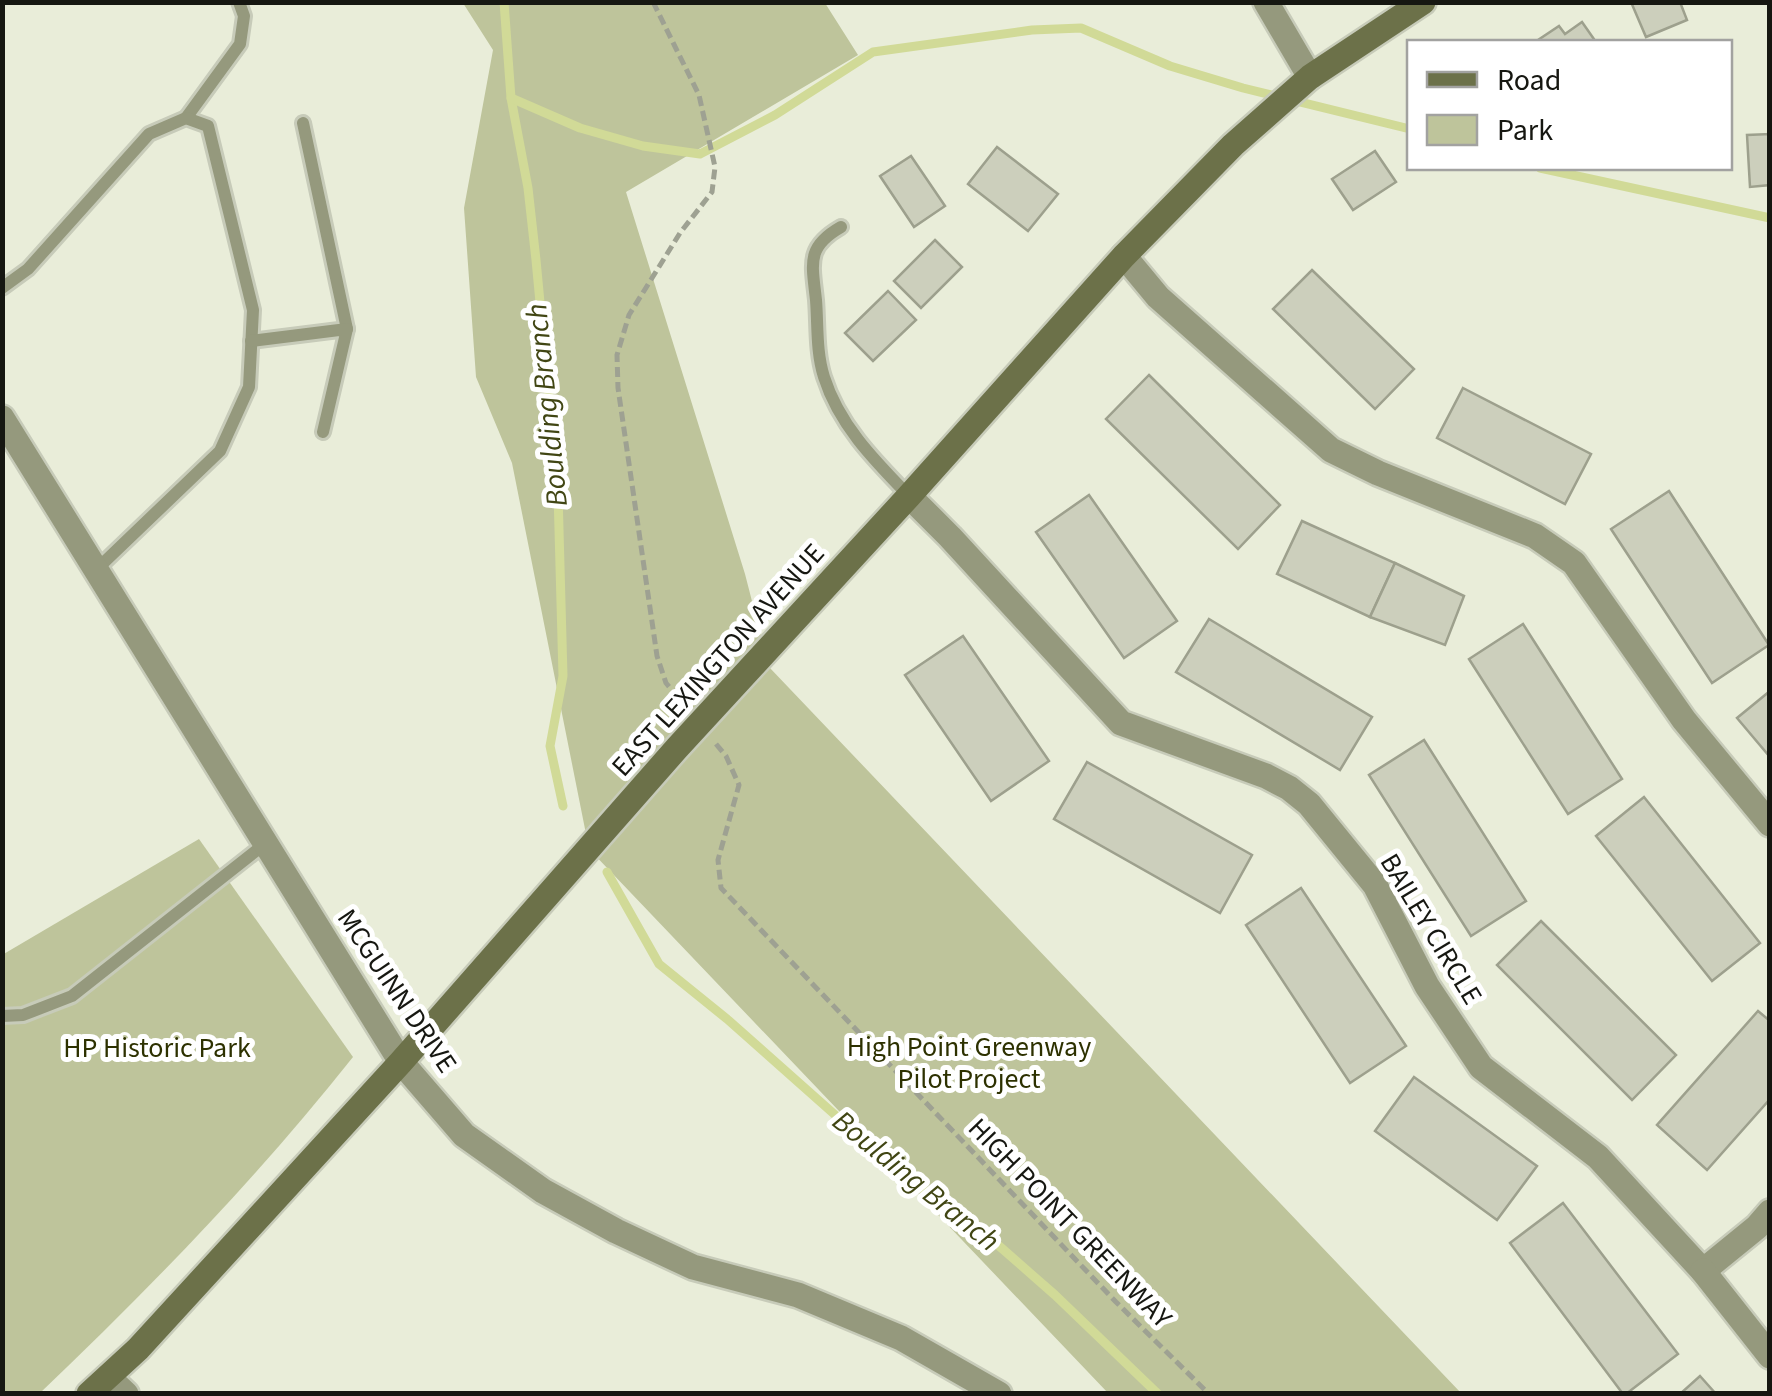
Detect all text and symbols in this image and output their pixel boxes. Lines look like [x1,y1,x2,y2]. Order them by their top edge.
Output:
legend [1407,40,1732,170]
text: Road [1497,59,1561,102]
text: Park [1497,109,1553,152]
water label: Boulding Branch [515,301,579,509]
street label: EAST LEXINGTON AVENUE [602,535,834,785]
street label: BAILEY CIRCLE [1370,846,1492,1012]
street label: MCGUINN DRIVE [327,901,467,1081]
park label: High Point Greenway Pilot Project [847,1027,1091,1099]
park label: HP Historic Park [63,1028,251,1068]
water label: Boulding Branch [823,1100,1009,1262]
street label: HIGH POINT GREENWAY [959,1109,1182,1337]

